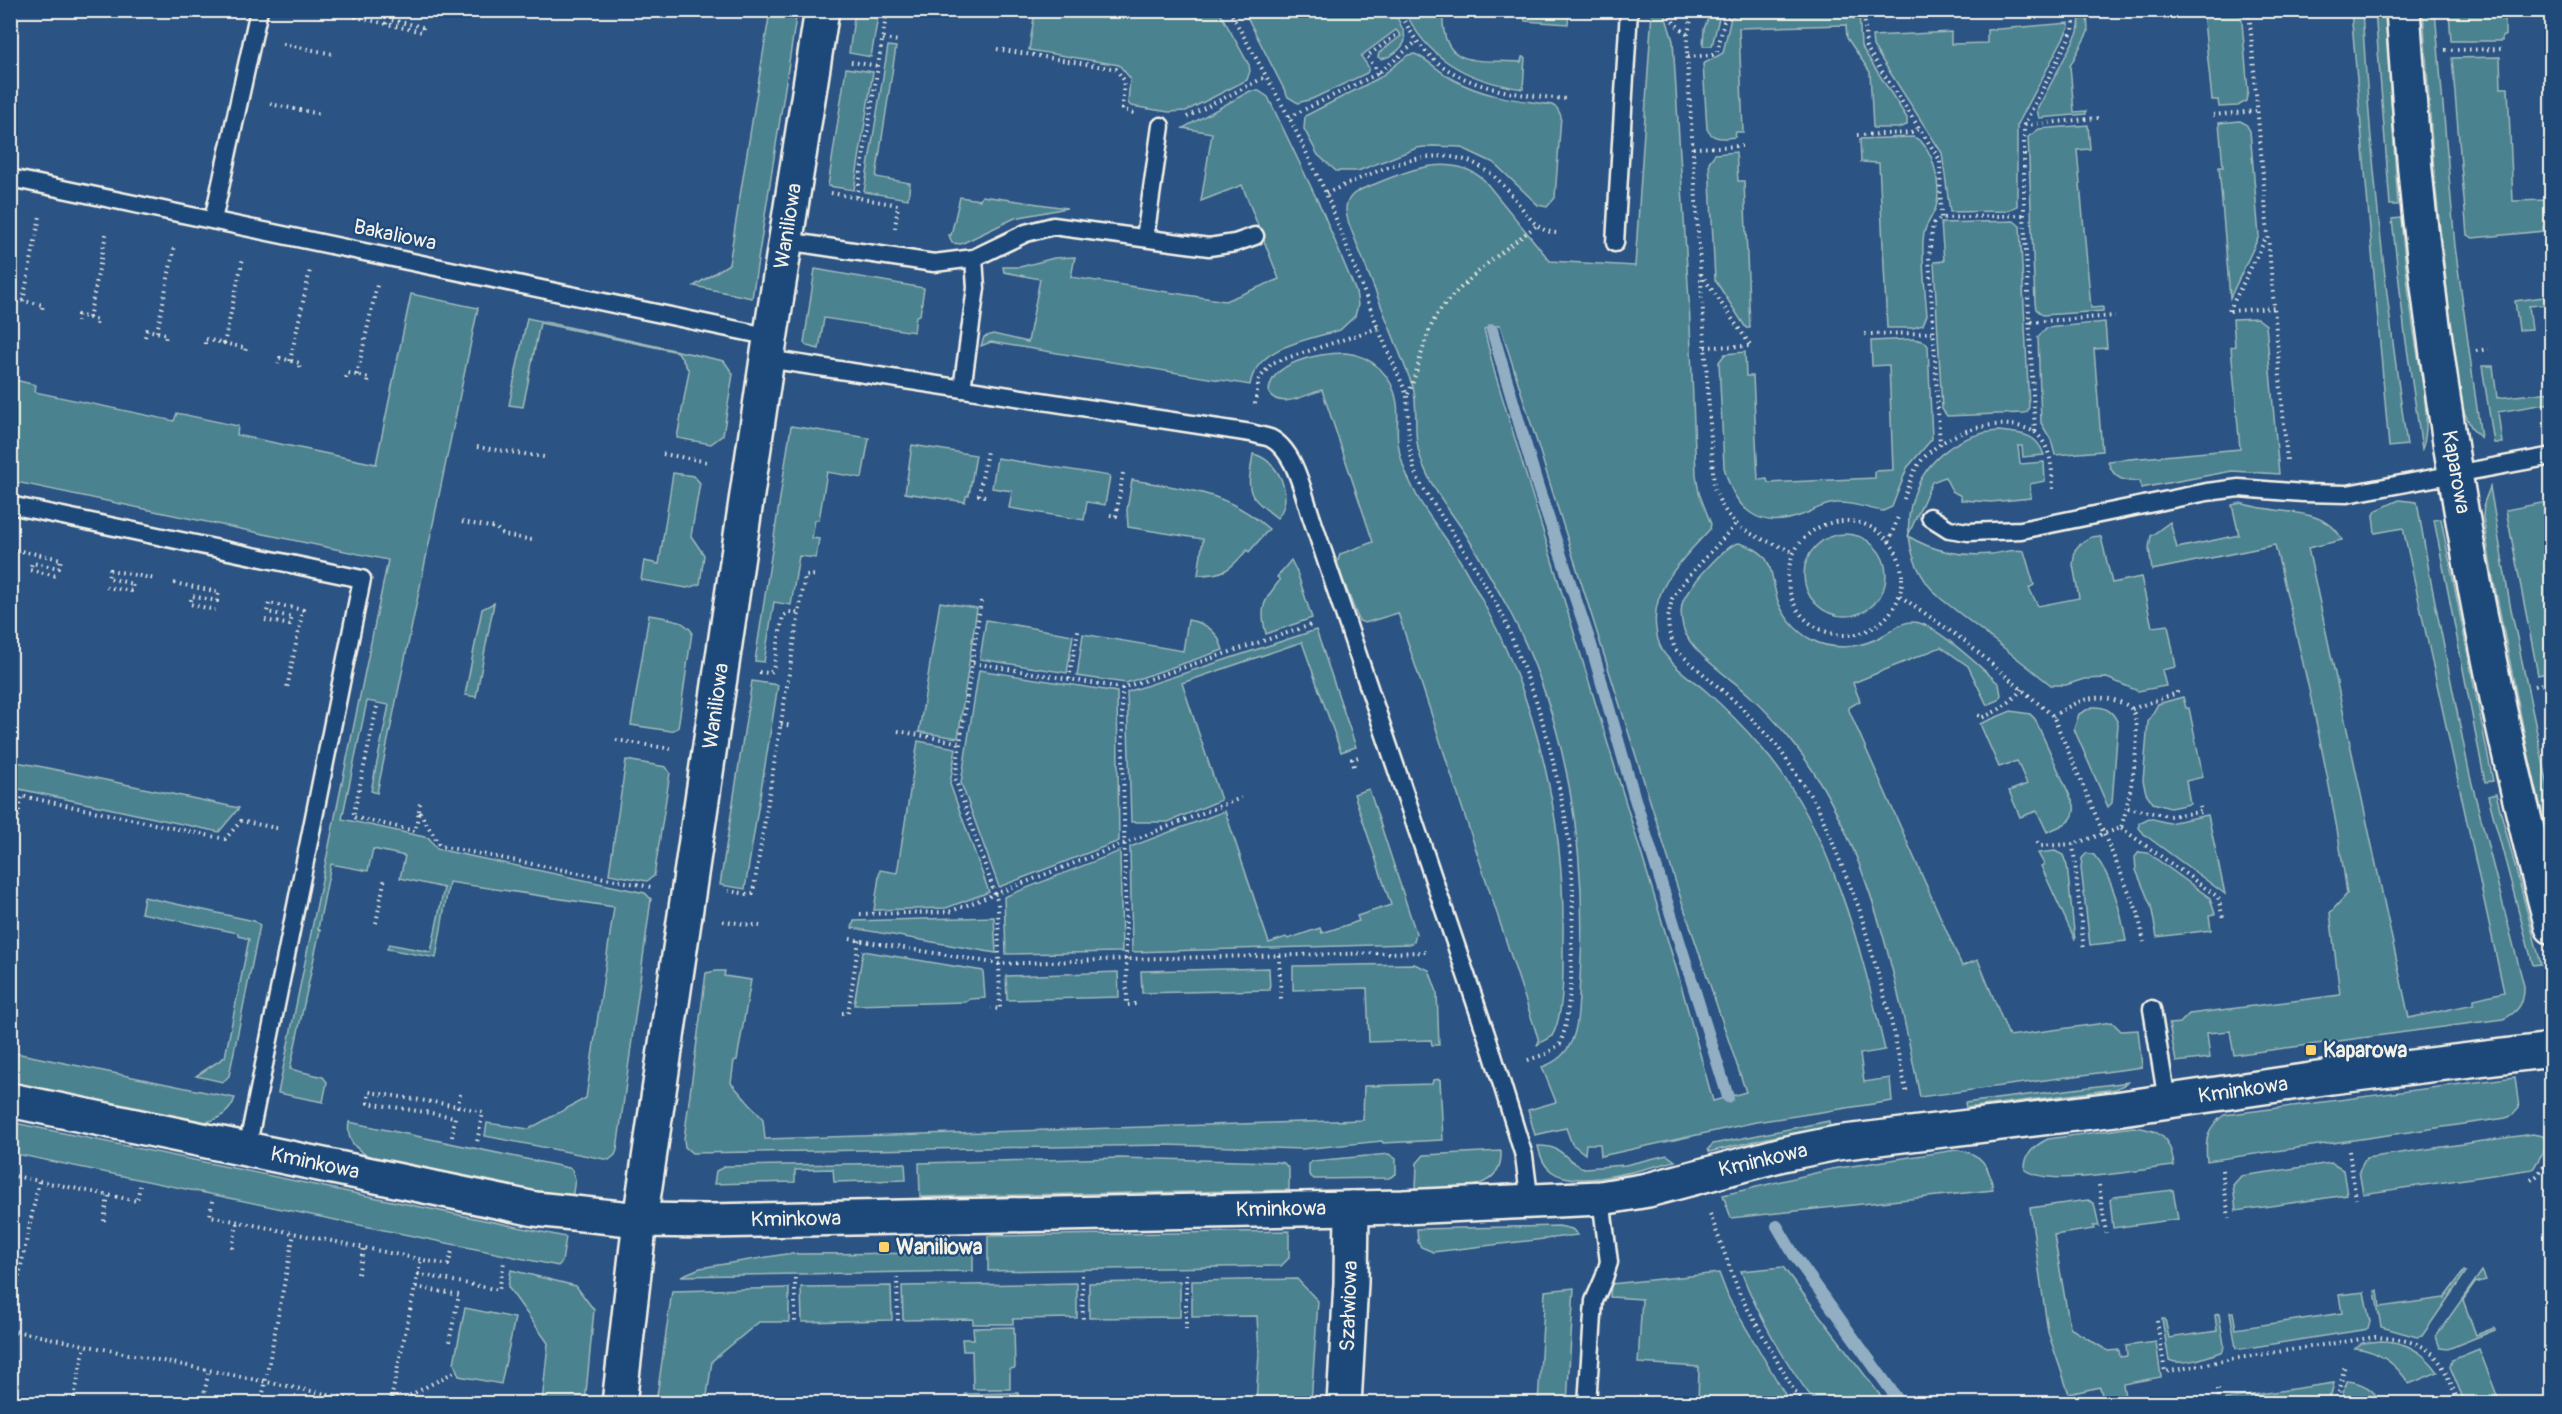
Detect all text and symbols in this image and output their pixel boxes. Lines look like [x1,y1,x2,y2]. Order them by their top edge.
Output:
street label: Waniliowa [768,181,808,271]
street label: Bakaliowa [351,213,439,257]
street label: Kaparowa [2435,428,2477,516]
street label: Waniliowa [697,661,735,751]
place label: Kaparowa [2323,1037,2407,1064]
marker: Kaparowa [2304,1043,2318,1057]
street label: Kminkowa [2196,1070,2290,1110]
street label: Kminkowa [1716,1137,1810,1183]
street label: Kminkowa [268,1140,362,1186]
street label: Kminkowa [1236,1195,1326,1223]
street label: Kminkowa [751,1205,841,1233]
place label: Waniliowa [896,1234,983,1261]
marker: Waniliowa [877,1240,891,1254]
street label: Szałwiowa [1334,1260,1364,1352]

